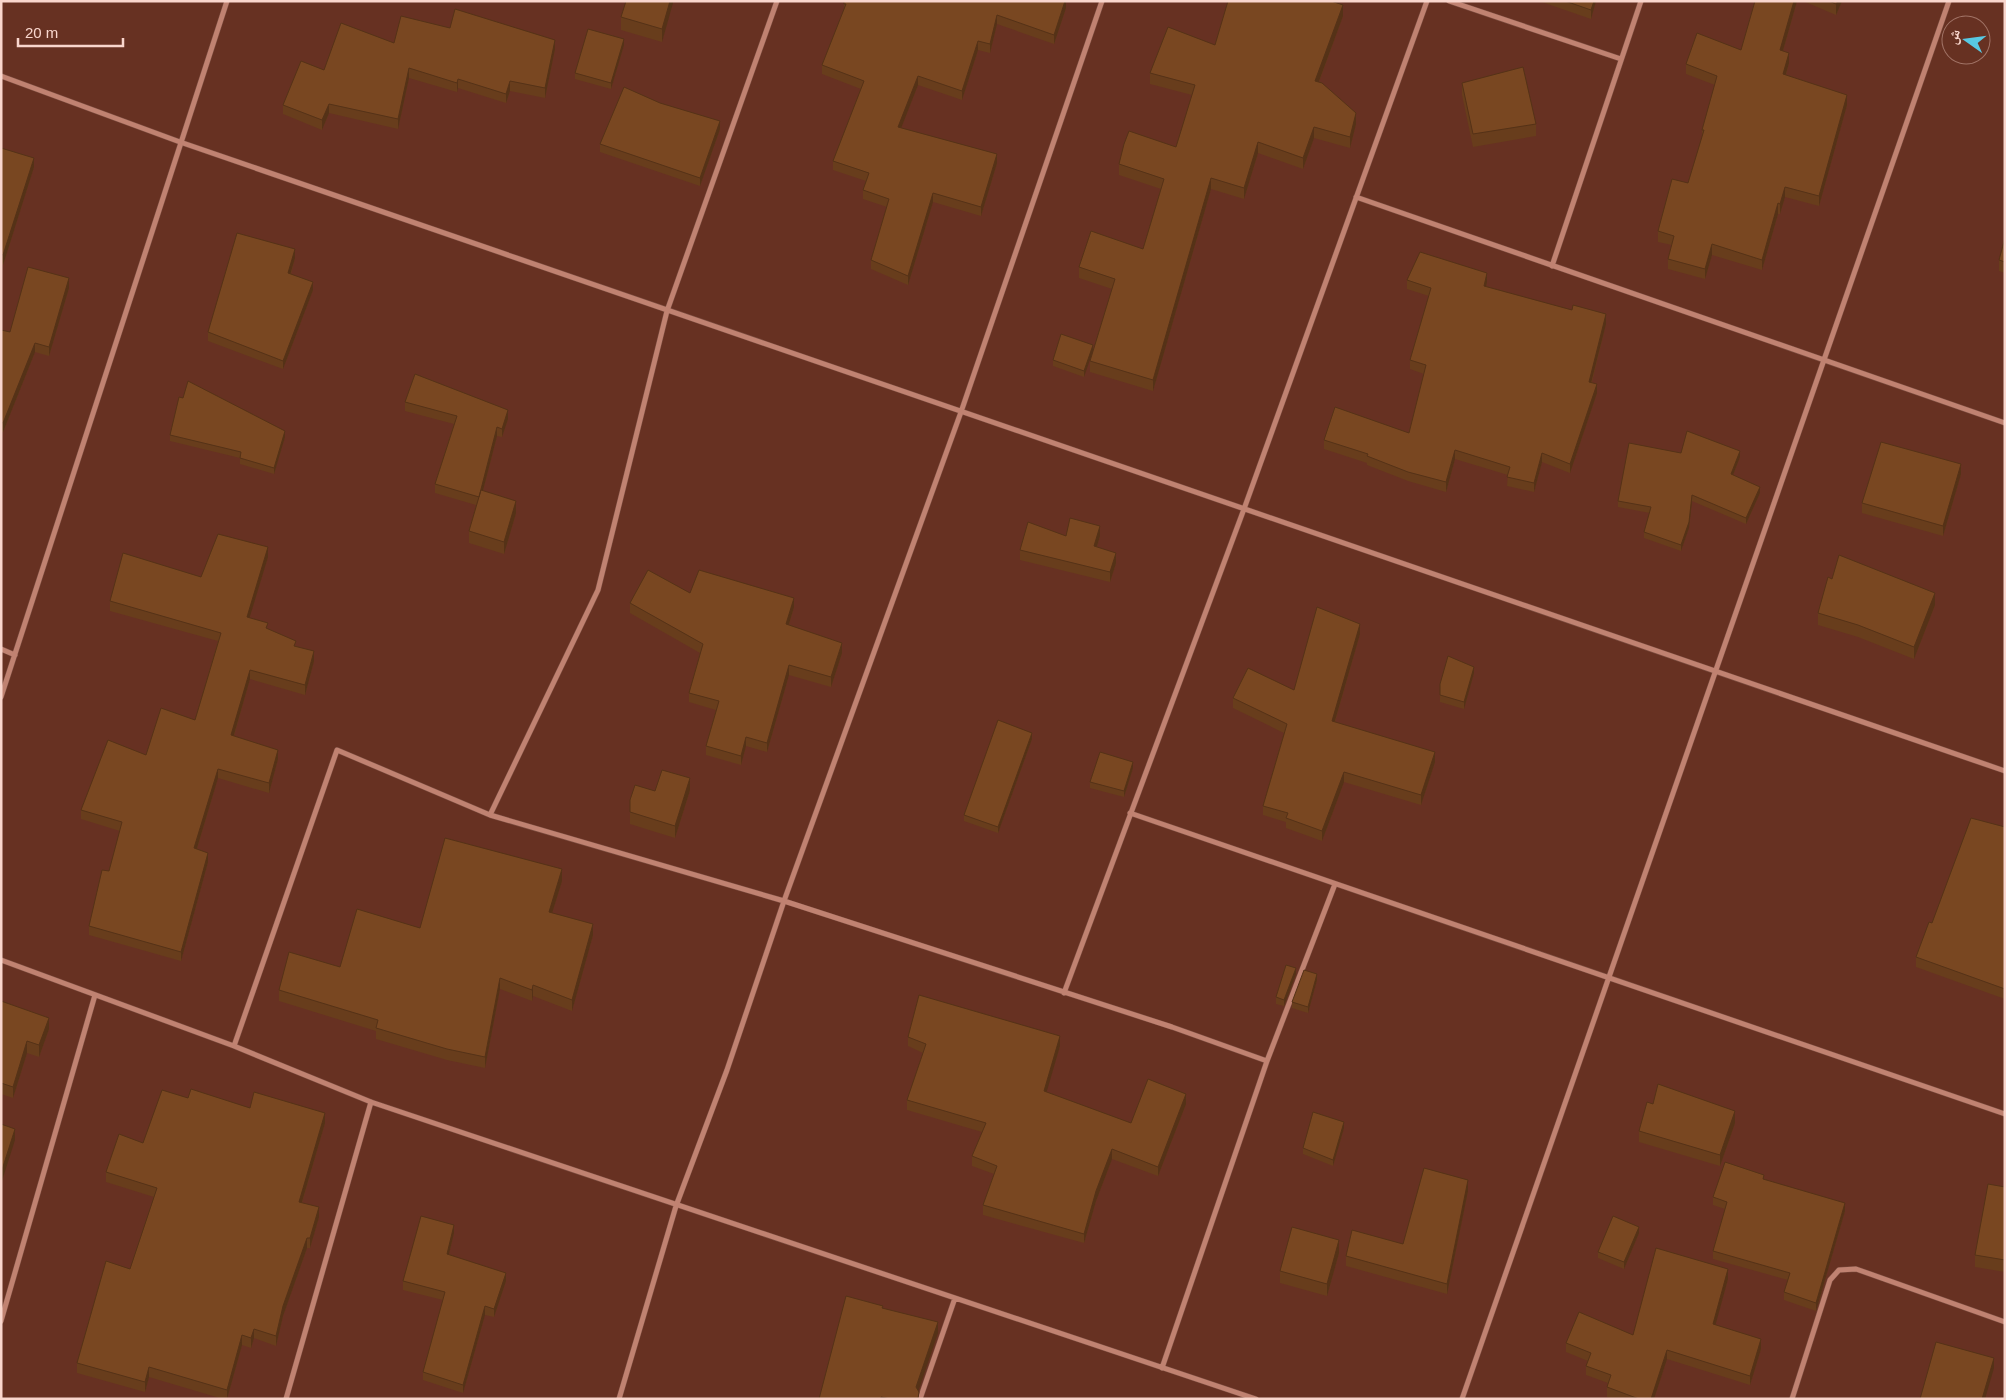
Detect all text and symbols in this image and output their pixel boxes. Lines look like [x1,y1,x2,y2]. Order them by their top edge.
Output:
scale bar [18,15,122,47]
north arrow [1941,15,1991,65]
text: 20 m [25,24,58,41]
text: ش [1944,28,1964,46]

